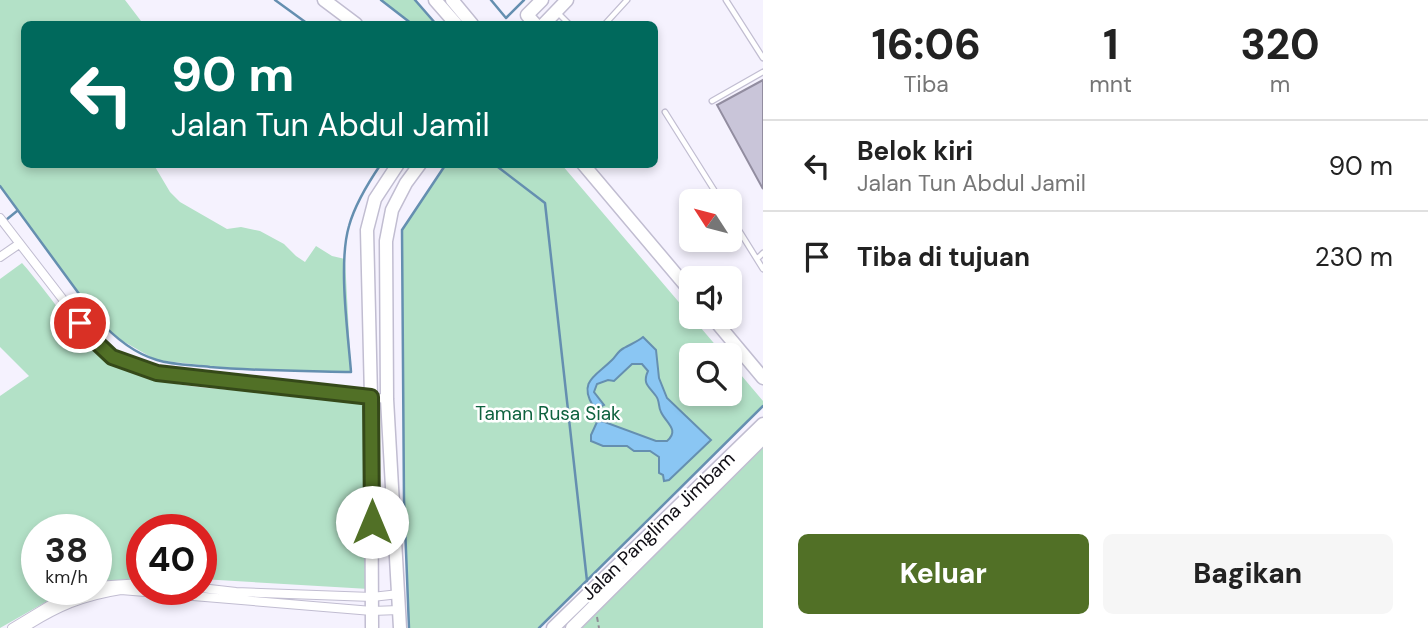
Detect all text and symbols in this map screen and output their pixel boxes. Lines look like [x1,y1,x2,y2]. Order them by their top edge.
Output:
text: 16:06 [871,17,981,72]
text: 1 [1103,17,1118,72]
text: 320 [1240,17,1320,72]
text: 90 m [171,42,294,106]
icon: left [56,49,147,140]
text: Tiba [903,69,949,99]
text: mnt [1089,69,1132,99]
text: m [1270,69,1290,99]
text: Jalan Tun Abdul Jamil [171,104,490,146]
text: Belok kiri [857,134,973,168]
icon: left [798,147,836,185]
text: 90 m [1329,149,1393,183]
text: Jalan Tun Abdul Jamil [857,168,1086,198]
north arrow [679,189,742,252]
map controls [679,189,742,406]
icon: arrive [798,238,836,276]
text: Tiba di tujuan [857,240,1030,274]
text: 230 m [1315,240,1393,274]
button: sound [679,266,742,329]
pin [50,293,110,353]
icon: arrive [61,304,99,342]
button: search [679,343,742,406]
park label: Taman Rusa Siak [475,401,621,426]
street label: Jalan Panglima Jimbam [576,446,740,606]
position arrow [335,485,409,559]
speed limit sign: 40 [126,514,217,605]
text: 38 [45,527,88,573]
button: Keluar [798,534,1089,614]
button: Bagikan [1103,534,1393,614]
text: km/h [45,565,88,589]

